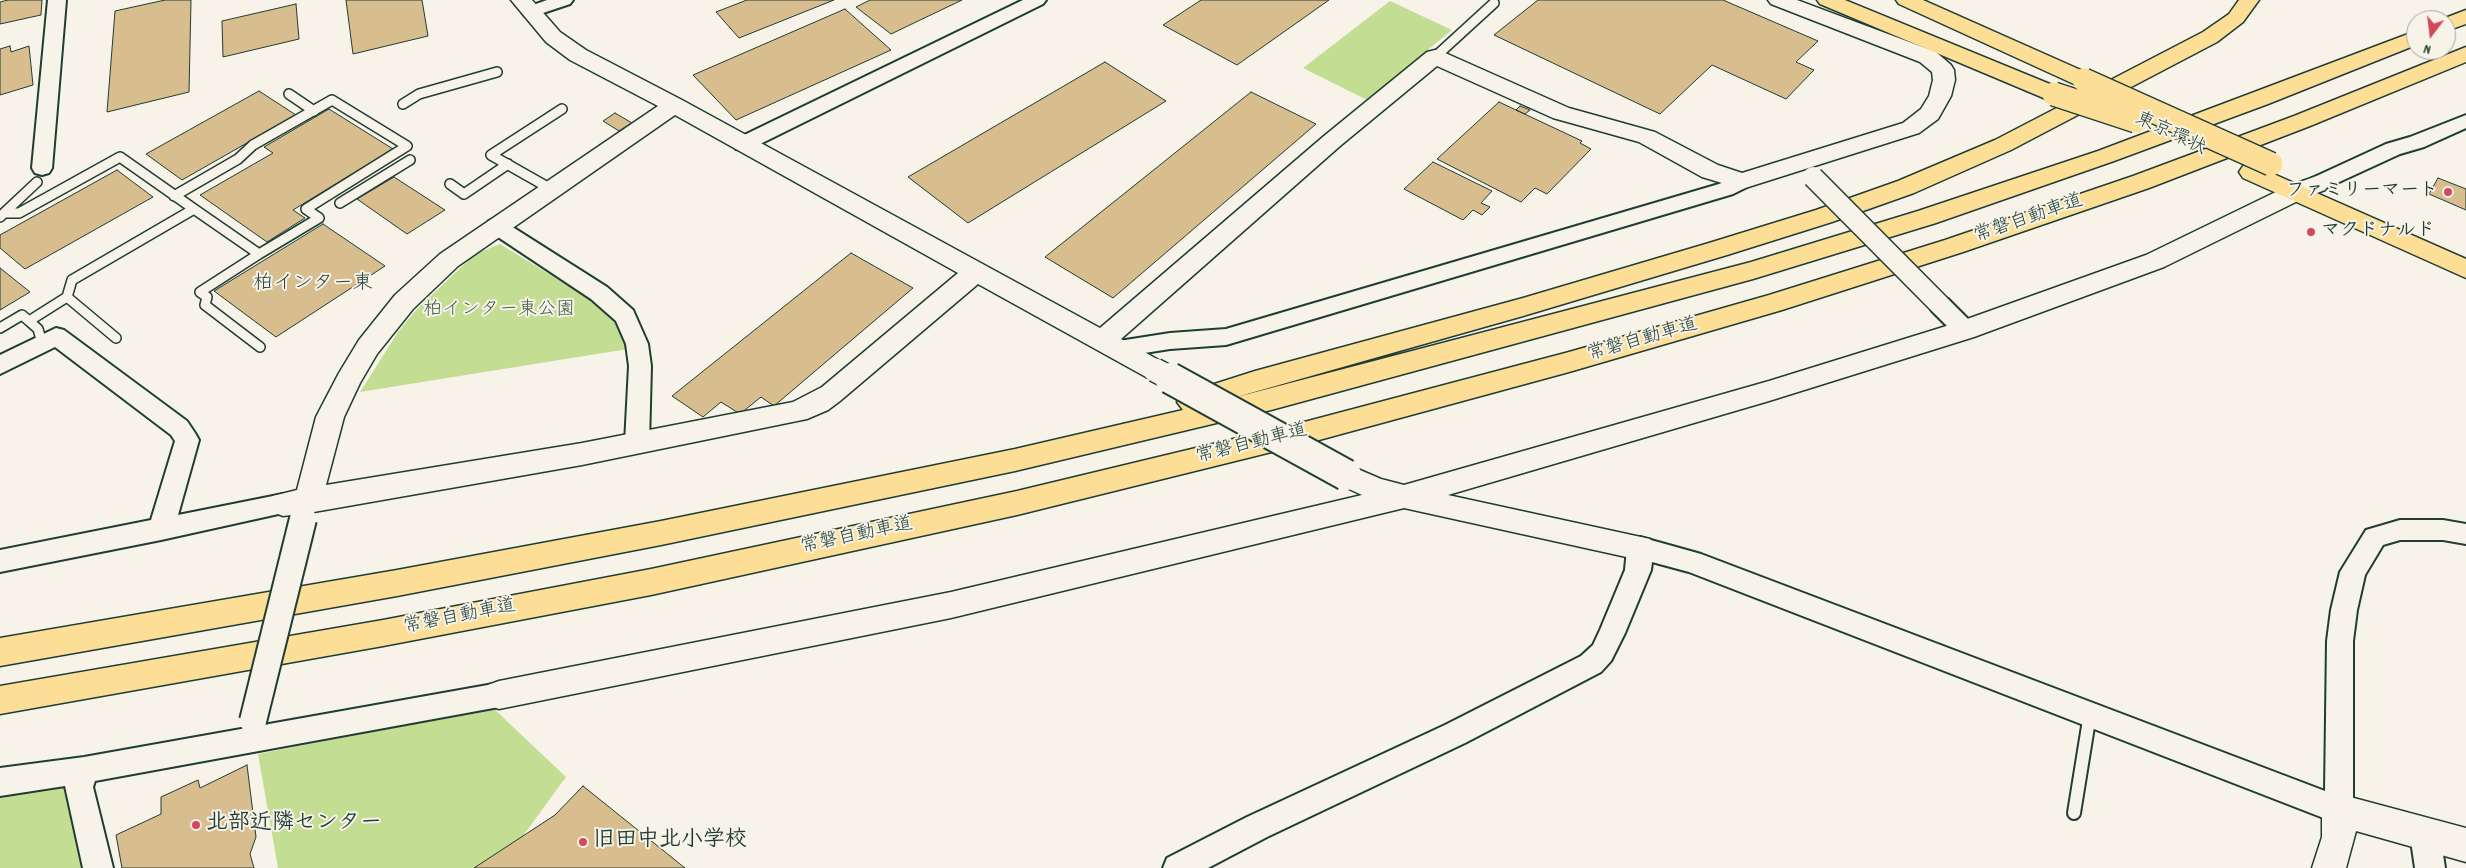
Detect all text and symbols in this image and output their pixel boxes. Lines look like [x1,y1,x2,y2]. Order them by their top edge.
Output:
north arrow [2406,10,2456,60]
text: N [2421,38,2433,59]
street label: 東京環状 [2131,109,2209,161]
place label: ファミリーマート [2286,181,2438,203]
marker: ファミリーマート [2442,186,2454,198]
street label: 常磐自動車道 [1971,191,2087,249]
place label: マクドナルド [2321,221,2435,243]
marker: マクドナルド [2305,226,2317,238]
district label: 柏インター東 [253,273,373,297]
park label: 柏インター東公園 [423,300,575,322]
street label: 常磐自動車道 [1585,314,1701,368]
street label: 常磐自動車道 [1194,420,1310,470]
street label: 常磐自動車道 [799,514,915,560]
street label: 常磐自動車道 [402,596,518,640]
place label: 北部近隣センター [206,812,382,838]
marker: 北部近隣センター [190,819,202,831]
place label: 旧田中北小学校 [593,829,747,855]
marker: 旧田中北小学校 [577,836,589,848]

